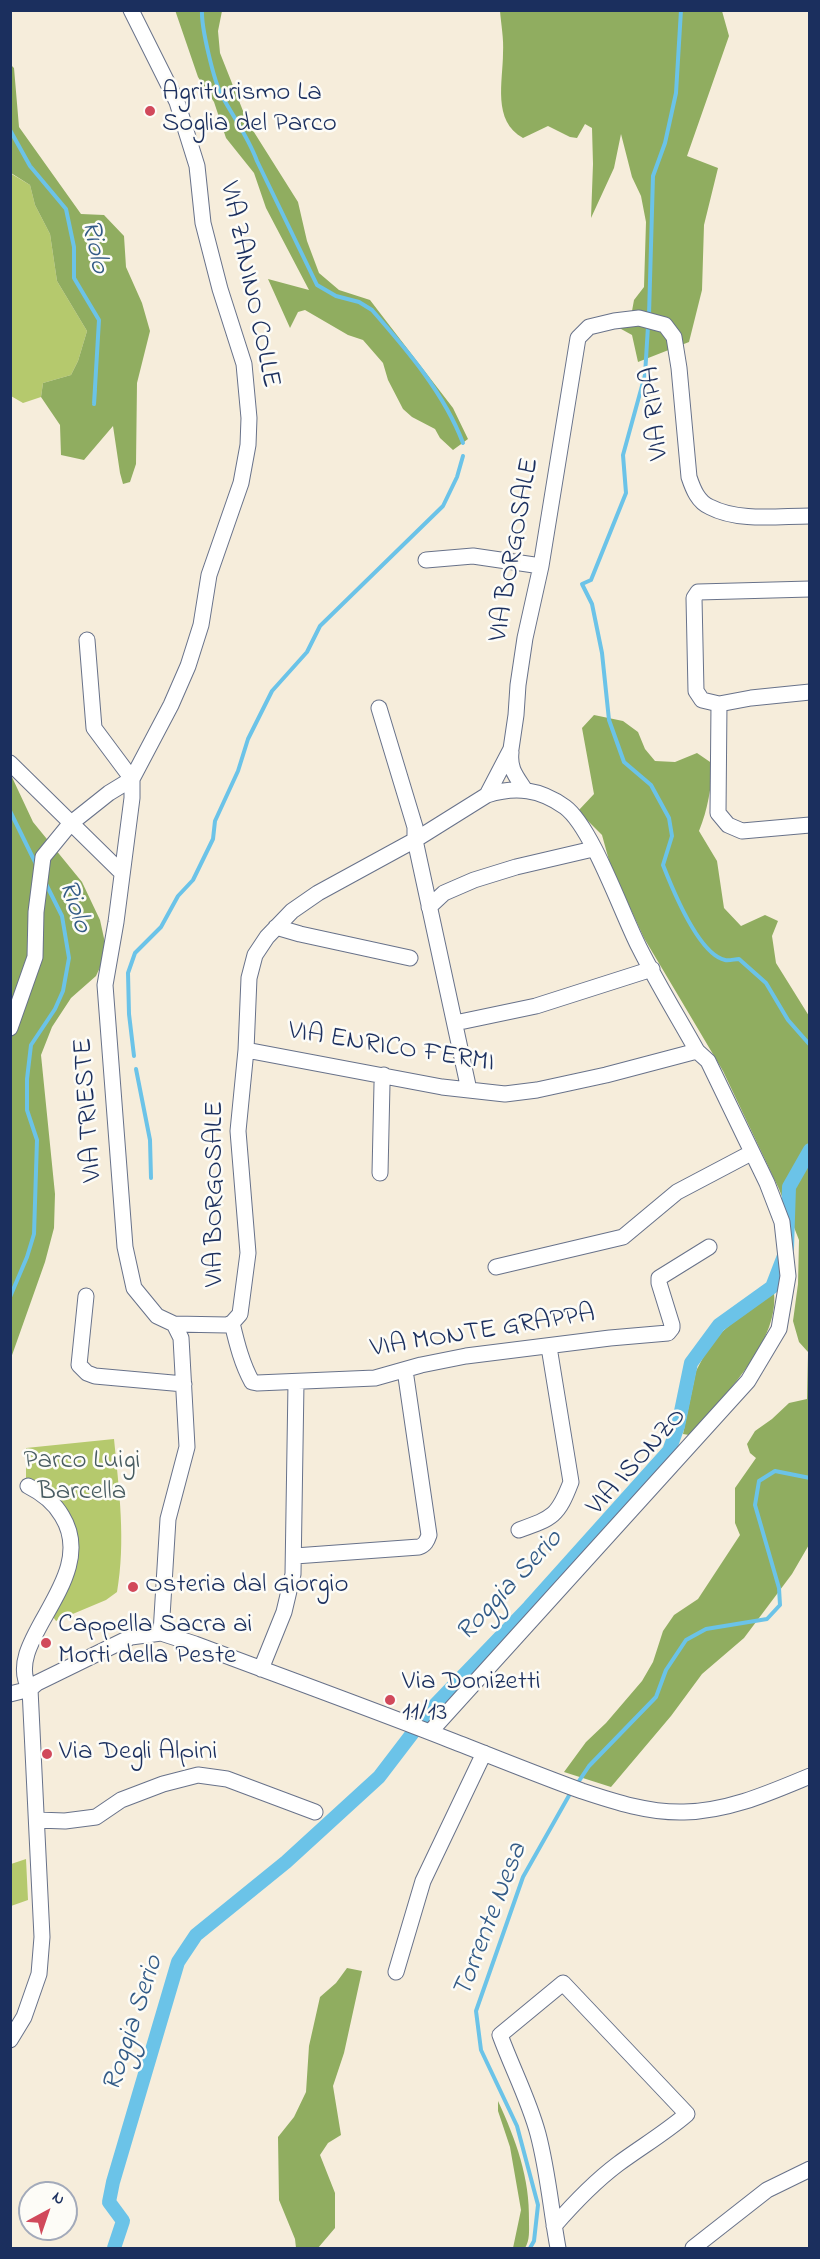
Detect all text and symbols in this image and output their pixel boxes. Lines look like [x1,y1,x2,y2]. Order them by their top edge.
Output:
place label: Agriturismo La Soglia del Parco [162,79,337,142]
marker: Agriturismo La Soglia del Parco [143,104,157,118]
street label: VIA ZANINO COLLE [210,179,286,391]
water label: Riolo [71,218,115,276]
street label: VIA RIPA [636,364,678,462]
street label: VIA BORGOSALE [484,456,548,644]
water label: Riolo [48,876,98,938]
street label: VIA ENRICO FERMI [286,1017,496,1081]
street label: VIA TRIESTE [69,1037,111,1183]
street label: VIA BORGOSALE [201,1101,233,1287]
street label: VIA MONTE GRAPPA [369,1299,597,1367]
street label: VIA ISONZO [581,1402,695,1524]
park label: Parco Luigi Barcella [24,1447,140,1510]
water label: Roggia Serio [451,1524,571,1650]
place label: Osteria dal Giorgio [145,1571,348,1603]
marker: Osteria dal Giorgio [126,1580,140,1594]
place label: Cappella Sacra ai Morti della Peste [58,1611,252,1674]
marker: Cappella Sacra ai Morti della Peste [39,1636,53,1650]
place label: Via Donizetti 11/13 [402,1668,541,1731]
marker: Via Donizetti 11/13 [383,1693,397,1707]
place label: Via Degli Alpini [59,1738,217,1770]
marker: Via Degli Alpini [40,1747,54,1761]
water label: Torrente Nesa [447,1839,537,2003]
water label: Roggia Serio [97,1952,173,2096]
north arrow [18,2181,78,2241]
text: N [46,2186,70,2211]

